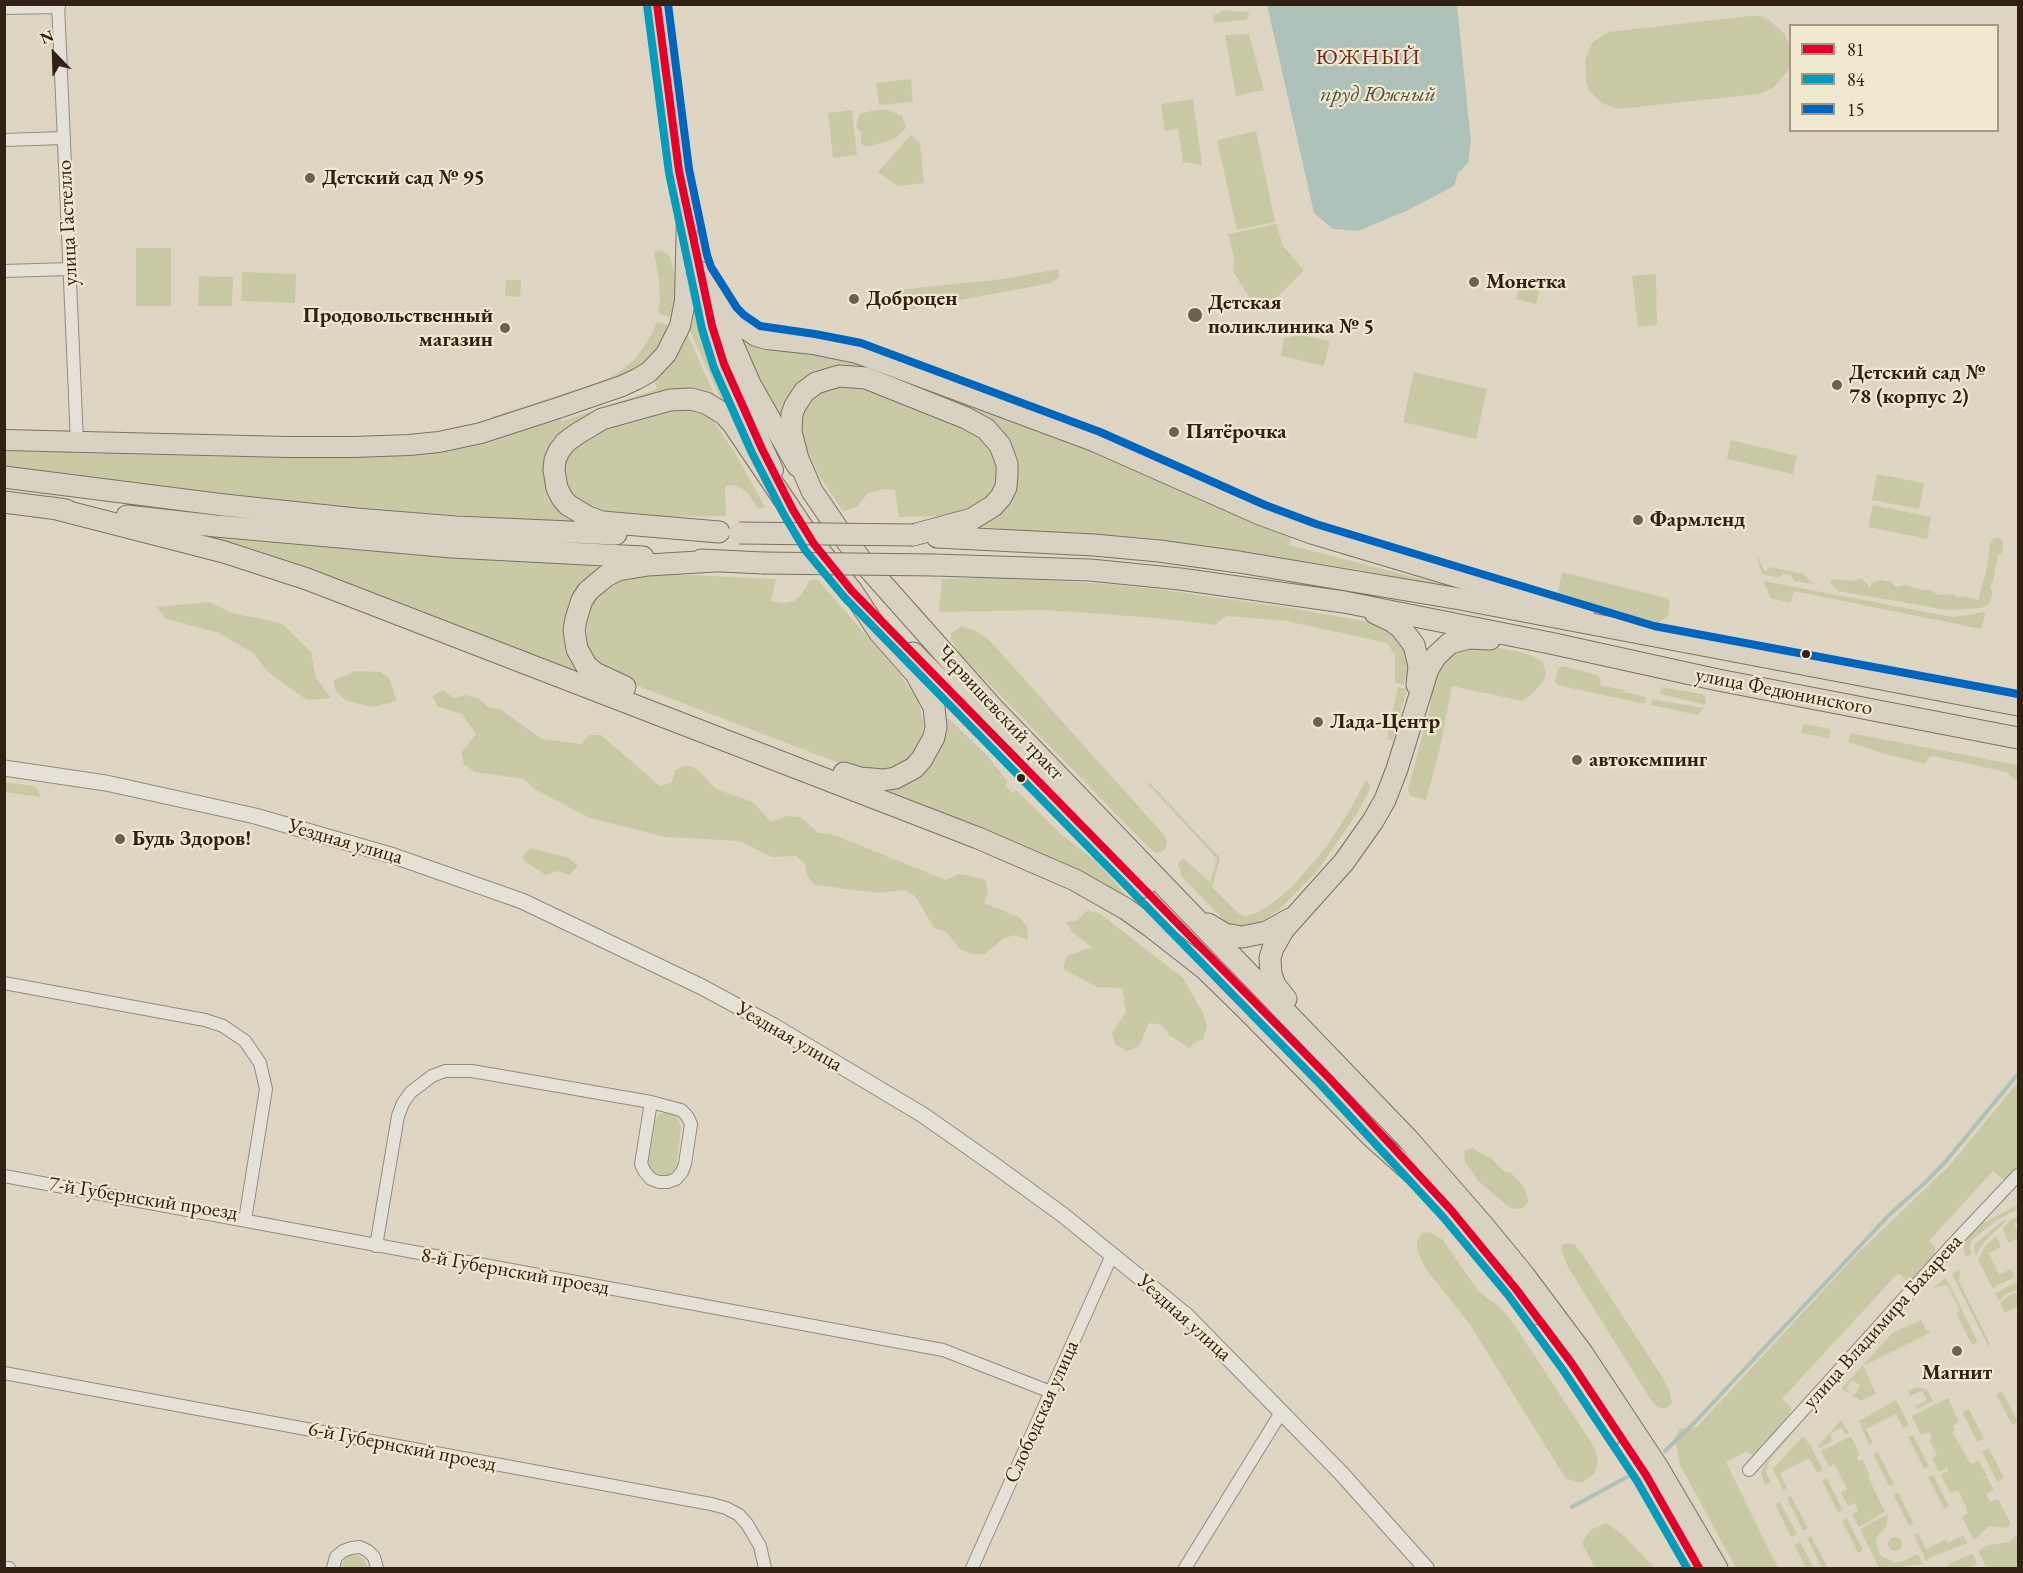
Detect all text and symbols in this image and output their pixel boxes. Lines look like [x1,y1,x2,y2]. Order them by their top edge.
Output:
north arrow [24,24,84,84]
legend [1789,24,1999,132]
text: N [37,25,57,49]
text: 81 [1847,38,1864,61]
district label: ЮЖНЫЙ [1315,45,1421,71]
text: 84 [1847,68,1864,91]
water label: пруд Южный [1320,82,1436,108]
text: 15 [1847,98,1864,121]
street label: улица Гастелло [52,159,84,287]
place label: Детский сад № 95 [322,165,485,191]
marker: Детский сад № 95 [303,171,317,185]
place label: Монетка [1486,269,1566,295]
marker: Монетка [1467,275,1481,289]
place label: Доброцен [866,286,957,312]
place label: Детская поликлиника № 5 [1208,290,1374,340]
marker: Доброцен [847,292,861,306]
place label: Продовольственный магазин [303,303,493,353]
marker: Детская поликлиника № 5 [1186,306,1204,324]
marker: Продовольственный магазин [498,321,512,335]
place label: Детский сад № 78 (корпус 2) [1849,360,1985,410]
marker: Детский сад № 78 (корпус 2) [1830,378,1844,392]
place label: Пятёрочка [1186,419,1287,445]
marker: Пятёрочка [1167,425,1181,439]
place label: Фармленд [1650,507,1745,533]
marker: Фармленд [1631,513,1645,527]
street label: Червишевский тракт [931,640,1069,786]
unlabelled marker [1800,648,1812,660]
street label: улица Федюнинского [1693,662,1875,722]
place label: Лада-Центр [1330,709,1440,735]
marker: Лада-Центр [1311,715,1325,729]
place label: автокемпинг [1589,747,1707,773]
marker: автокемпинг [1570,753,1584,767]
unlabelled marker [1015,772,1027,784]
street label: Уездная улица [284,814,406,870]
place label: Будь Здоров! [132,826,251,852]
marker: Будь Здоров! [113,832,127,846]
street label: Уездная улица [731,996,847,1078]
street label: 7-й Губернский проезд [47,1172,239,1226]
street label: улица Владимира Бахарева [1798,1230,1968,1414]
street label: 8-й Губернский проезд [419,1243,611,1301]
street label: Уездная улица [1131,1269,1237,1367]
street label: Слободская улица [999,1337,1085,1487]
marker: Магнит [1950,1344,1964,1358]
place label: Магнит [1922,1360,1992,1386]
street label: 6-й Губернский проезд [306,1416,498,1478]

